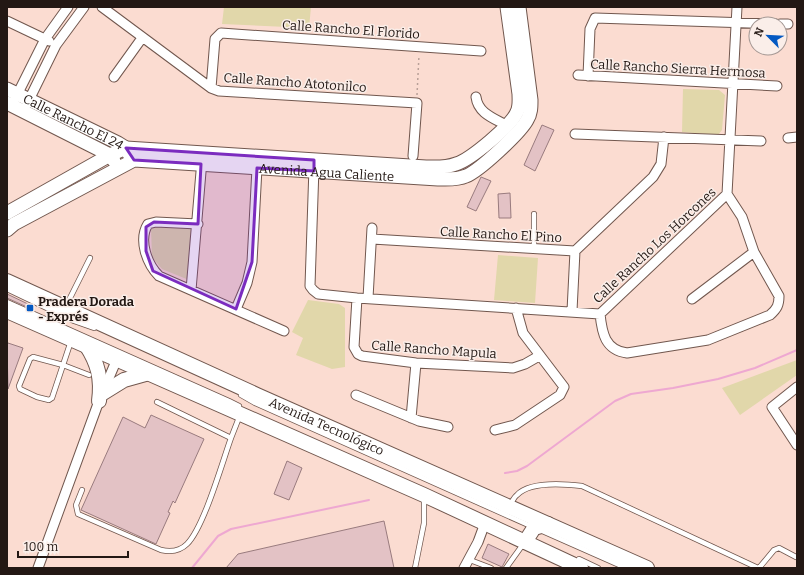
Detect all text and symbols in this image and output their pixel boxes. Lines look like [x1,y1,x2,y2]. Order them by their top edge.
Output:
north arrow [748,16,788,56]
street label: Calle Rancho El Florido [282,17,420,42]
text: N [752,25,767,39]
street label: Calle Rancho Sierra Hermosa [590,56,766,81]
street label: Calle Rancho Atotonilco [223,70,367,95]
street label: Calle Rancho El 24 [21,91,127,153]
street label: Avenida Agua Caliente [258,161,394,184]
street label: Calle Rancho Los Horcones [590,184,719,306]
street label: Calle Rancho El Pino [440,224,562,245]
place label: Pradera Dorada - Exprés [38,294,135,324]
marker: Pradera Dorada - Exprés [25,303,35,313]
street label: Calle Rancho Mapula [371,338,497,361]
street label: Avenida Tecnológico [267,394,386,458]
scale bar [18,533,128,559]
text: 100 m [24,540,59,554]

